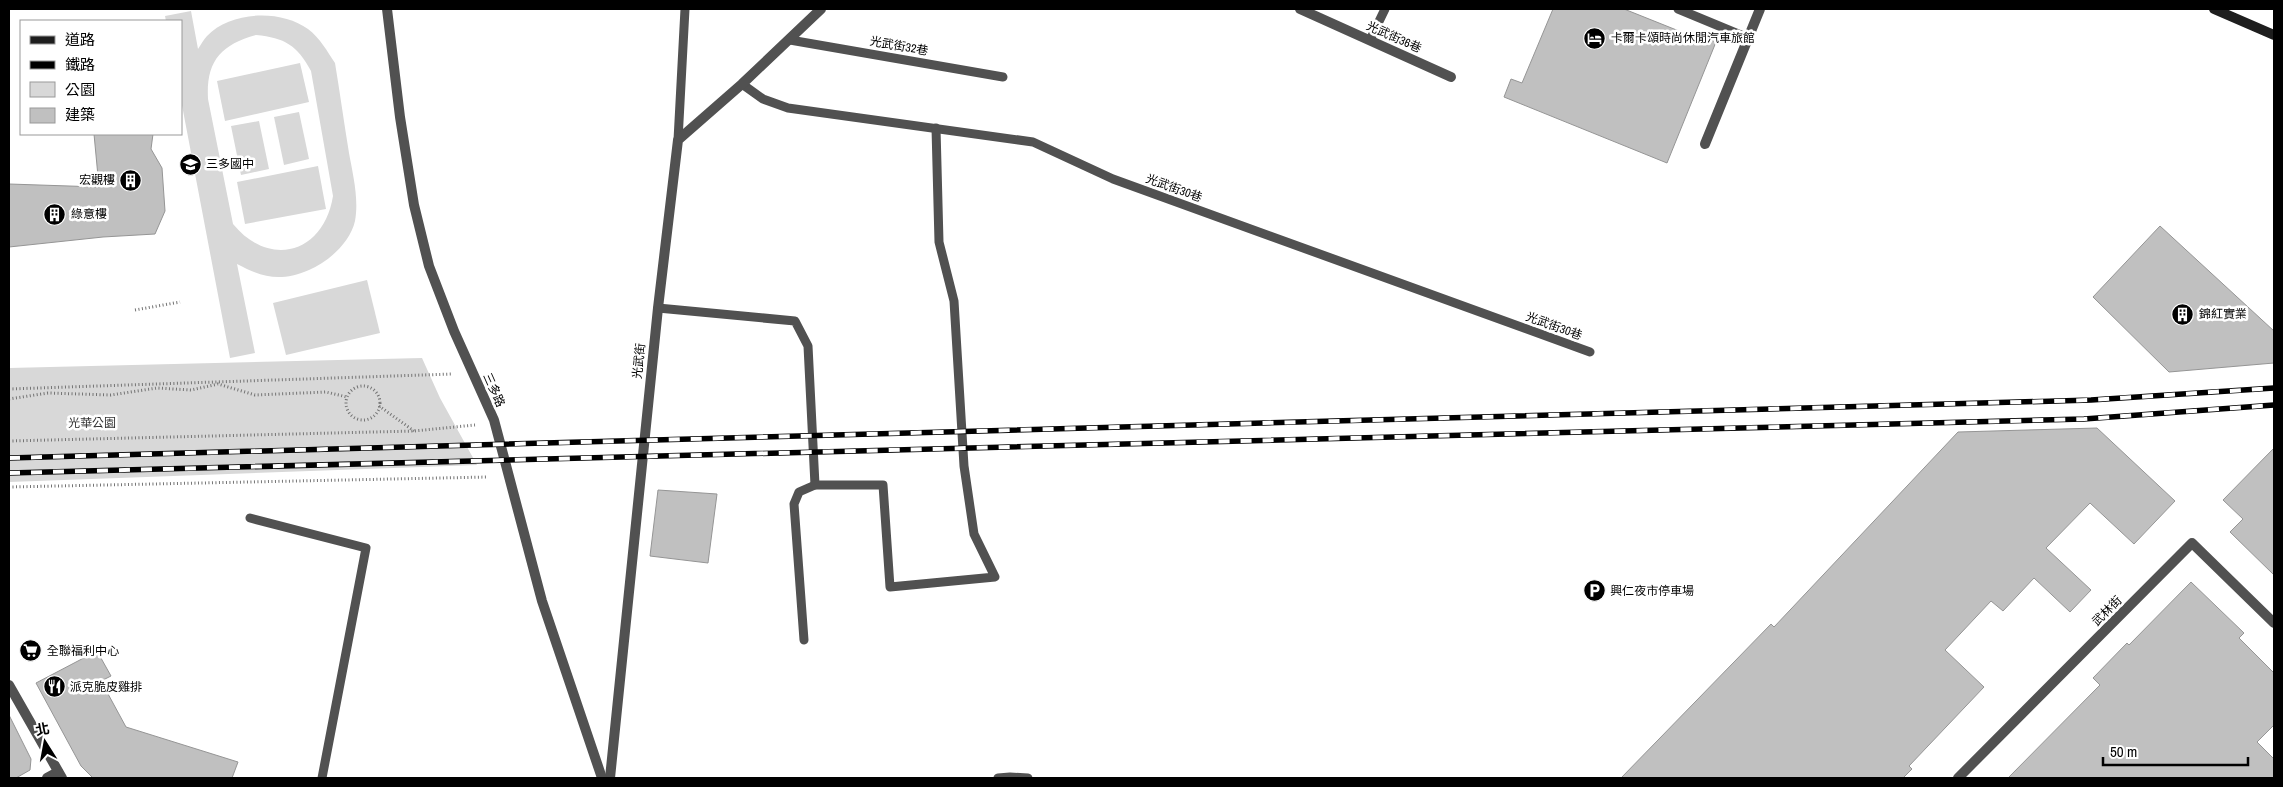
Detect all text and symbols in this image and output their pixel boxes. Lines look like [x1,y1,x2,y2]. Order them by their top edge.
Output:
street label: 光武街36巷 [1364,18,1424,56]
legend [20,20,182,135]
hotel icon: 卡爾卡頌時尚休閒汽車旅館 [1583,26,1607,50]
text: 道路 [65,29,95,50]
place label: 卡爾卡頌時尚休閒汽車旅館 [1611,30,1755,46]
street label: 光武街32巷 [869,33,929,59]
text: 鐵路 [65,54,95,75]
text: 公園 [65,79,95,100]
text: 建築 [65,104,95,125]
school or university icon: 三多國中 [178,152,202,176]
place label: 三多國中 [206,156,254,172]
building icon: 宏觀樓 [119,168,143,192]
street label: 光武街30巷 [1144,170,1204,206]
place label: 宏觀樓 [79,172,115,188]
building icon: 綠意樓 [43,202,67,226]
place label: 綠意樓 [71,206,107,222]
building icon: 錦紅實業 [2171,302,2195,326]
place label: 錦紅實業 [2199,306,2247,322]
street label: 光武街30巷 [1524,308,1584,344]
street label: 光武街 [629,342,649,380]
street label: 三多路 [479,370,509,410]
park label: 光華公園 [68,415,116,431]
parking icon: 興仁夜市停車場 [1582,579,1606,603]
place label: 興仁夜市停車場 [1610,583,1694,599]
street label: 武林街 [2089,593,2125,629]
supermarket icon: 全聯福利中心 [19,639,43,663]
place label: 全聯福利中心 [47,643,119,659]
restaurant icon: 派克脆皮雞排 [42,675,66,699]
place label: 派克脆皮雞排 [70,679,142,695]
north arrow [20,717,70,767]
text: 北 [34,719,51,739]
scale bar [2103,734,2248,766]
text: 50 m [2110,741,2137,762]

